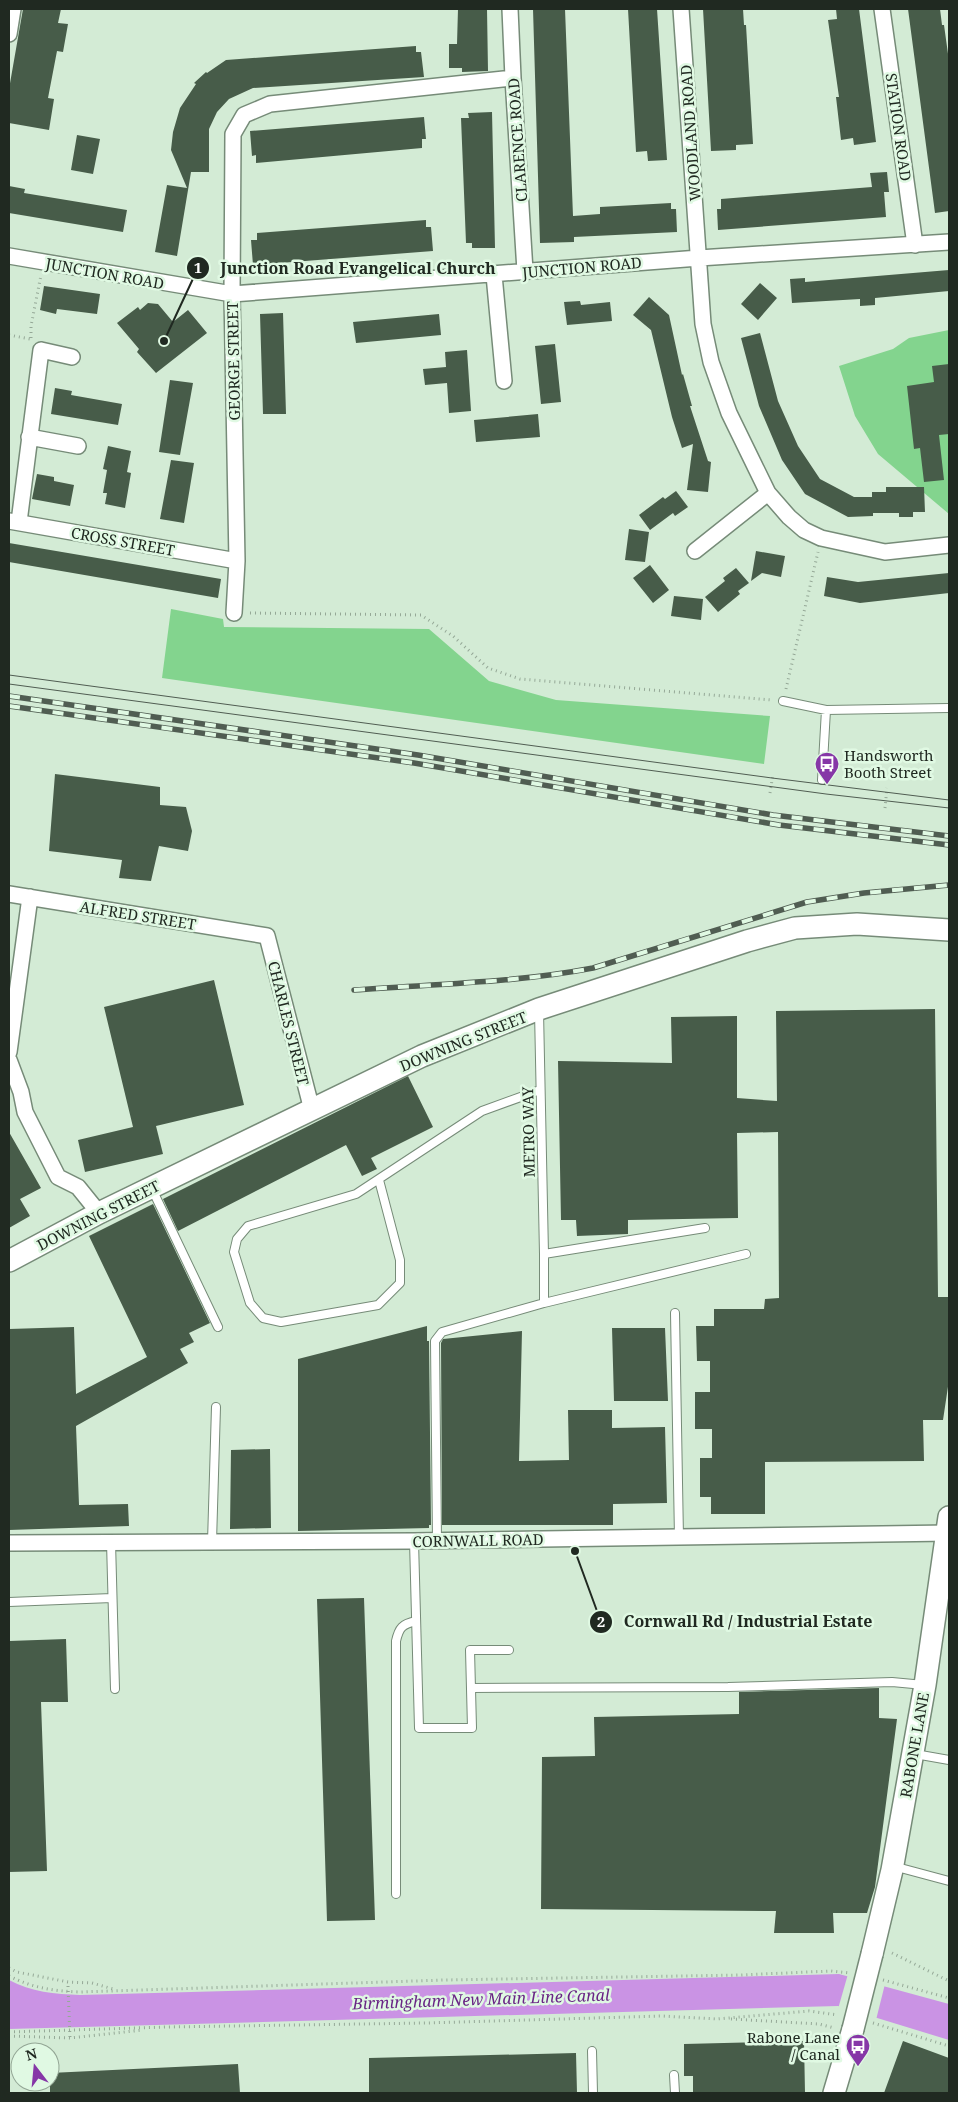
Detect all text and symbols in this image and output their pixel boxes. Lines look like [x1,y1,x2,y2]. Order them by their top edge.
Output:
street label: WOODLAND ROAD [675,64,705,202]
street label: STATION ROAD [882,72,916,182]
street label: CLARENCE ROAD [503,77,531,203]
street label: JUNCTION ROAD [520,252,643,282]
street label: JUNCTION ROAD [43,253,166,293]
callout: Junction Road Evangelical Church [185,253,506,284]
text: 1 [194,257,202,277]
text: Junction Road Evangelical Church [219,257,496,279]
street label: GEORGE STREET [222,301,244,421]
street label: CROSS STREET [70,522,176,560]
place label: Handsworth Booth Street [844,745,934,782]
bus stop icon: Handsworth Booth Street [814,751,840,785]
street label: ALFRED STREET [78,896,198,934]
street label: CHARLES STREET [264,959,314,1087]
street label: DOWNING STREET [397,1006,529,1076]
street label: METRO WAY [517,1086,539,1178]
street label: DOWNING STREET [33,1175,163,1255]
street label: CORNWALL ROAD [412,1529,544,1551]
callout: Cornwall Rd / Industrial Estate [589,1606,882,1637]
text: Cornwall Rd / Industrial Estate [624,1610,872,1632]
text: 2 [597,1611,605,1631]
street label: RABONE LANE [895,1691,933,1799]
water label: Birmingham New Main Line Canal [351,1984,610,2015]
place label: Rabone Lane / Canal [747,2027,840,2064]
bus stop icon: Rabone Lane / Canal [845,2033,871,2067]
north arrow [10,2042,60,2092]
text: N [23,2043,39,2065]

